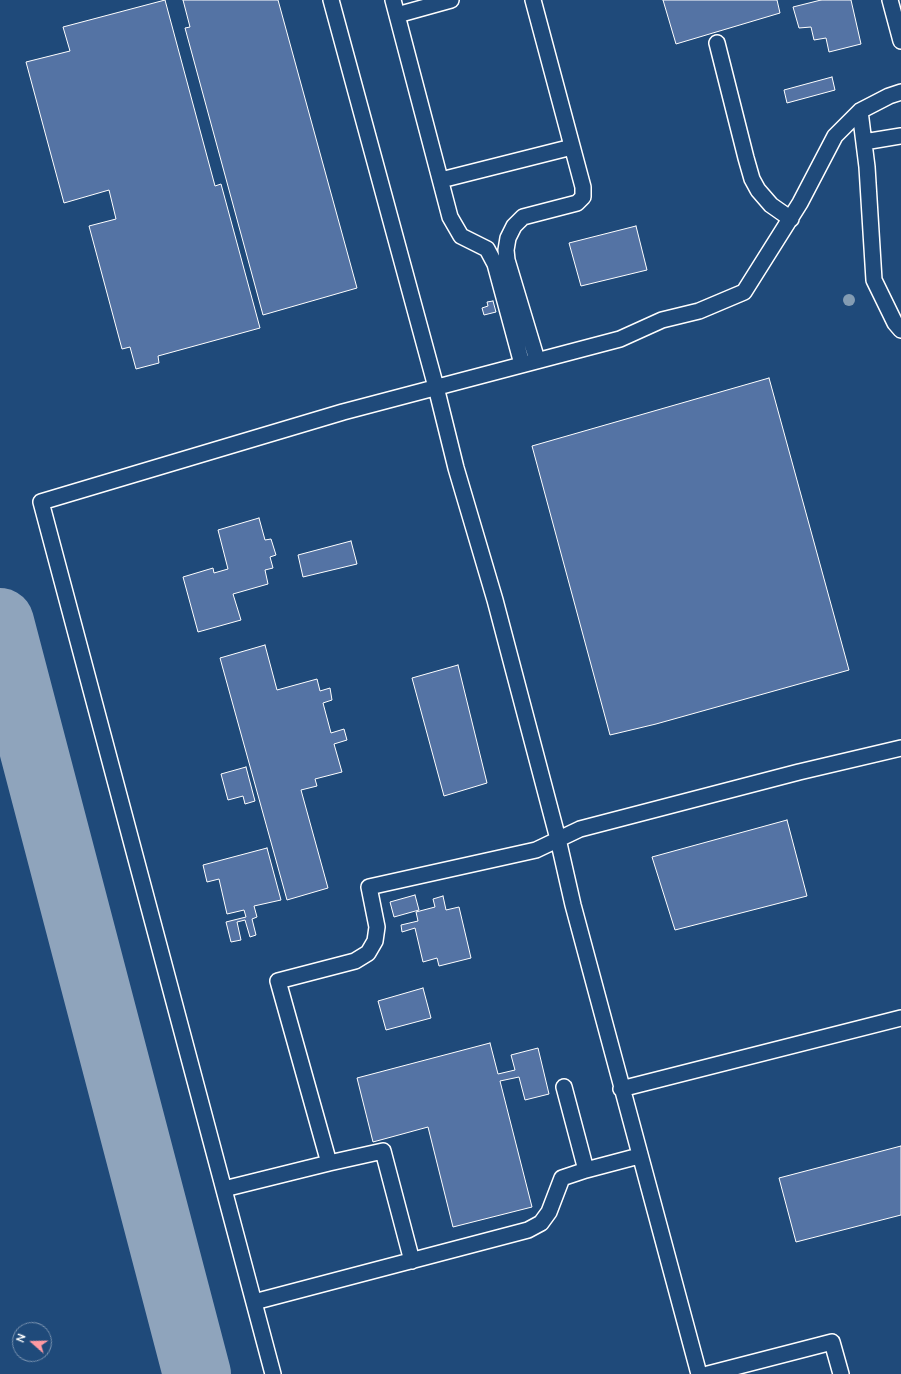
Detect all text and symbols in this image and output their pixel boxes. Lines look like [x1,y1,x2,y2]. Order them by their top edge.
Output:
north arrow [12,1322,52,1362]
text: N [13,1332,29,1344]

